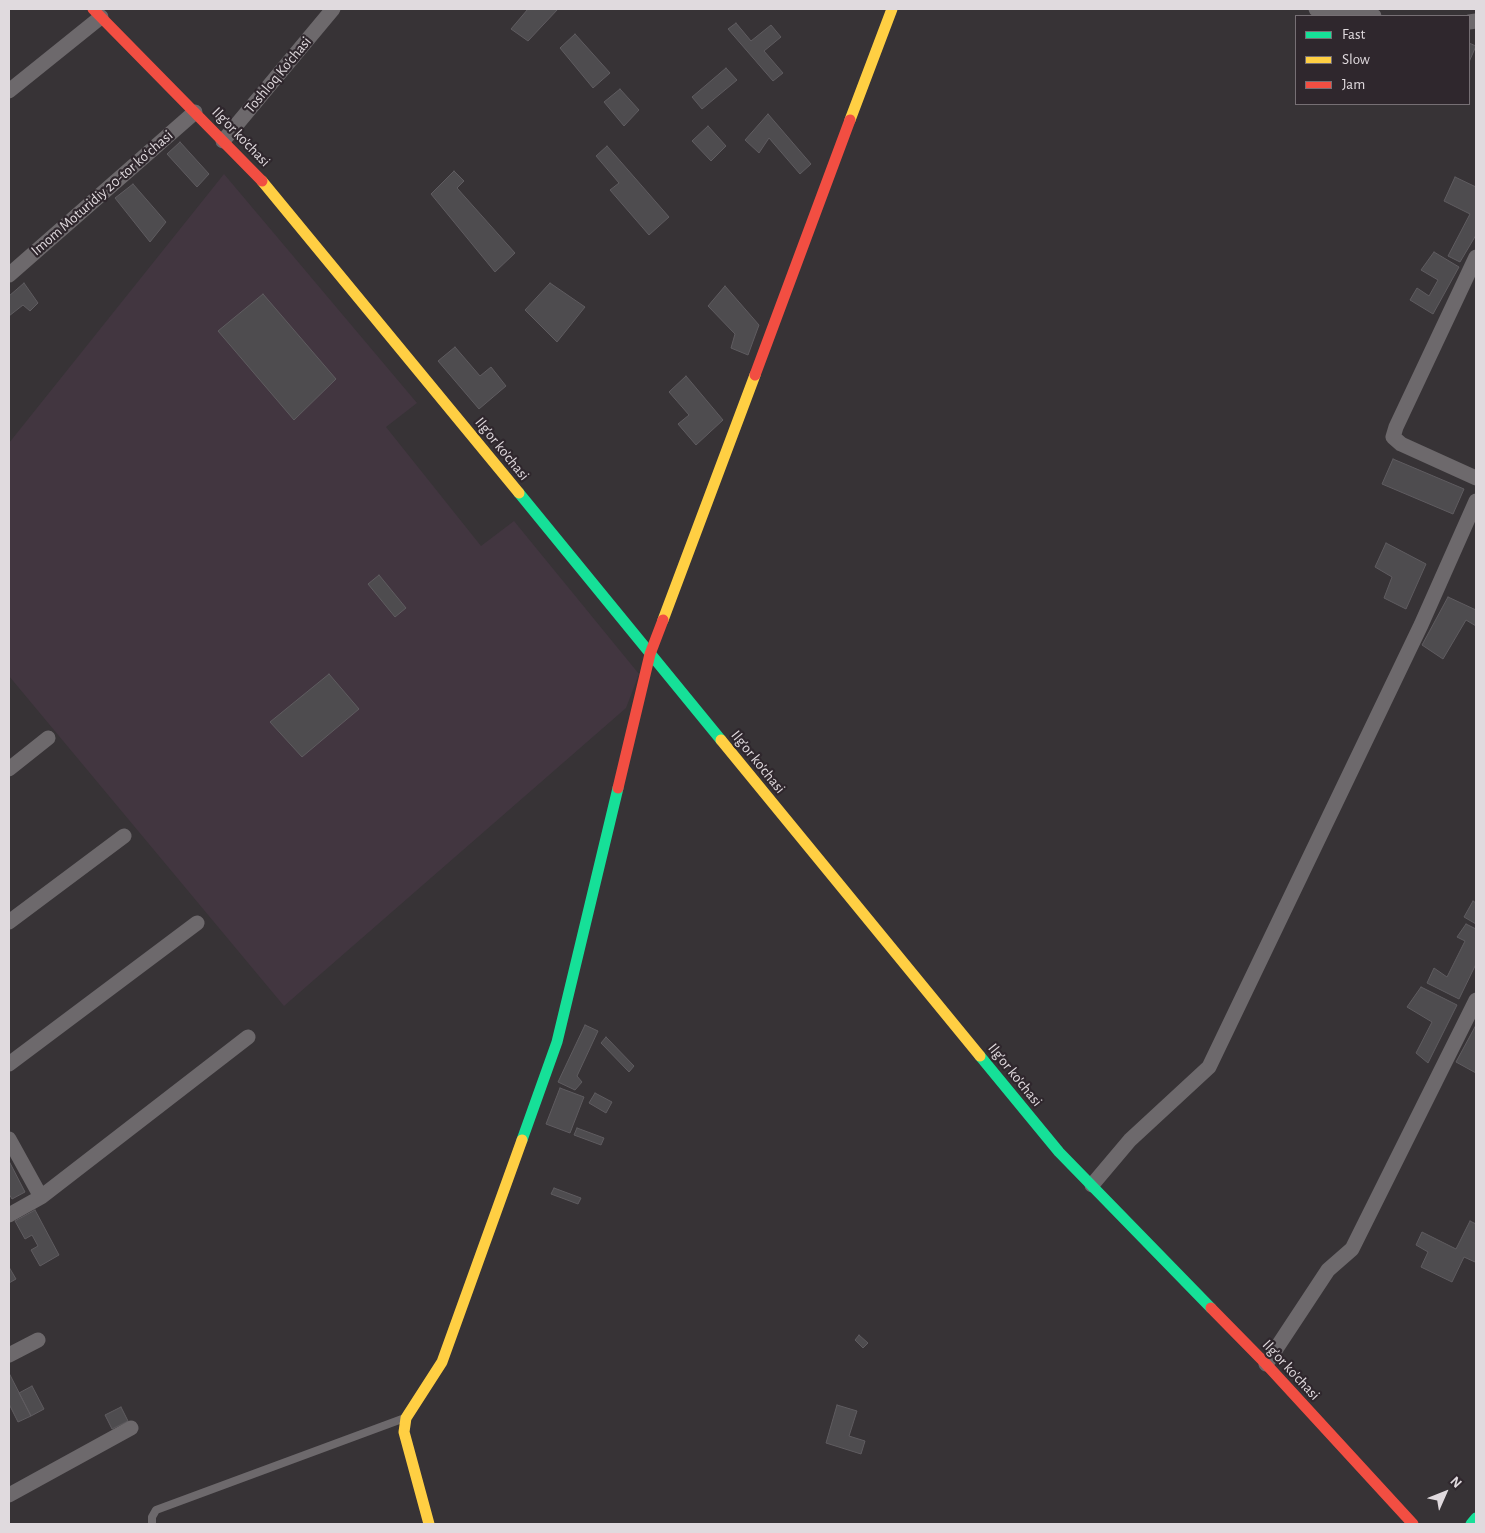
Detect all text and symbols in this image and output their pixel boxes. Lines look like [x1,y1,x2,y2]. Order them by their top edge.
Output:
legend [1295,15,1470,105]
text: Fast [1342,27,1365,42]
street label: Toshloq Ko'chasi [241,33,315,117]
text: Slow [1342,52,1370,67]
text: Jam [1342,77,1365,92]
street label: Ilg'or ko'chasi [208,103,274,171]
street label: Imom Moturidiy 20-tor koʻchasi [27,126,177,260]
street label: Ilg'or ko'chasi [471,414,533,484]
street label: Ilg'or ko'chasi [727,727,789,797]
street label: Ilg'or ko'chasi [984,1040,1046,1110]
street label: Ilg'or ko'chasi [1259,1336,1323,1404]
north arrow [1420,1468,1470,1518]
text: N [1447,1474,1464,1491]

